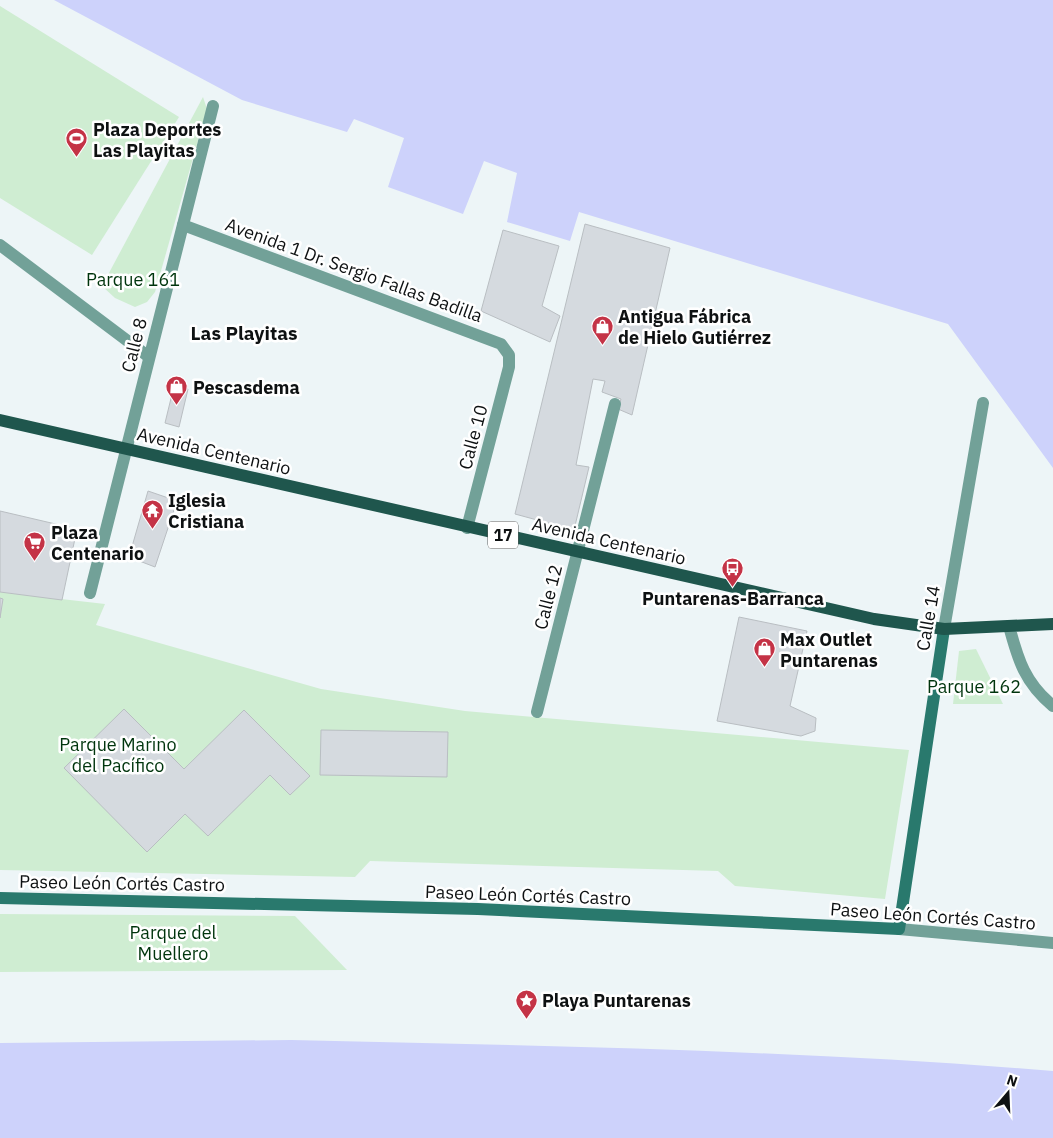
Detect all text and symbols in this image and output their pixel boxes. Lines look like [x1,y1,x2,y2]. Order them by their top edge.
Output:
place label: Plaza Deportes Las Playitas [93,118,221,162]
sports icon: Plaza Deportes Las Playitas [65,127,89,158]
street label: Avenida 1 Dr. Sergio Fallas Badilla [222,213,486,327]
park label: Parque 161 [86,268,180,291]
place label: Antigua Fábrica de Hielo Gutiérrez [618,305,771,349]
shop icon: Antigua Fábrica de Hielo Gutiérrez [590,314,614,345]
street label: Calle 8 [116,315,152,375]
district label: Las Playitas [190,321,298,345]
shop icon: Pescasdema [165,375,189,406]
place label: Pescasdema [193,376,300,399]
street label: Calle 10 [453,402,493,472]
street label: Avenida Centenario [135,422,293,480]
place label: Iglesia Cristiana [168,489,244,533]
temple icon: Iglesia Cristiana [140,498,164,529]
street label: Avenida Centenario [530,512,688,570]
place label: Plaza Centenario [51,521,144,565]
road number: 17 [488,522,518,548]
supermarket icon: Plaza Centenario [23,530,47,561]
bus stop icon: Puntarenas-Barranca [721,556,745,587]
street label: Calle 12 [529,562,567,632]
street label: Calle 14 [911,583,945,653]
place label: Puntarenas-Barranca [642,587,824,610]
place label: Max Outlet Puntarenas [780,628,878,672]
shop icon: Max Outlet Puntarenas [752,637,776,668]
park label: Parque 162 [927,675,1021,698]
park label: Parque Marino del Pacífico [59,733,177,777]
street label: Paseo León Cortés Castro [19,870,225,896]
street label: Paseo León Cortés Castro [425,880,631,910]
street label: Paseo León Cortés Castro [829,897,1037,935]
park label: Parque del Muellero [130,921,217,965]
place icon: Playa Puntarenas [514,988,538,1019]
place label: Playa Puntarenas [542,989,691,1012]
north arrow [983,1068,1033,1118]
text: N [1005,1071,1020,1091]

